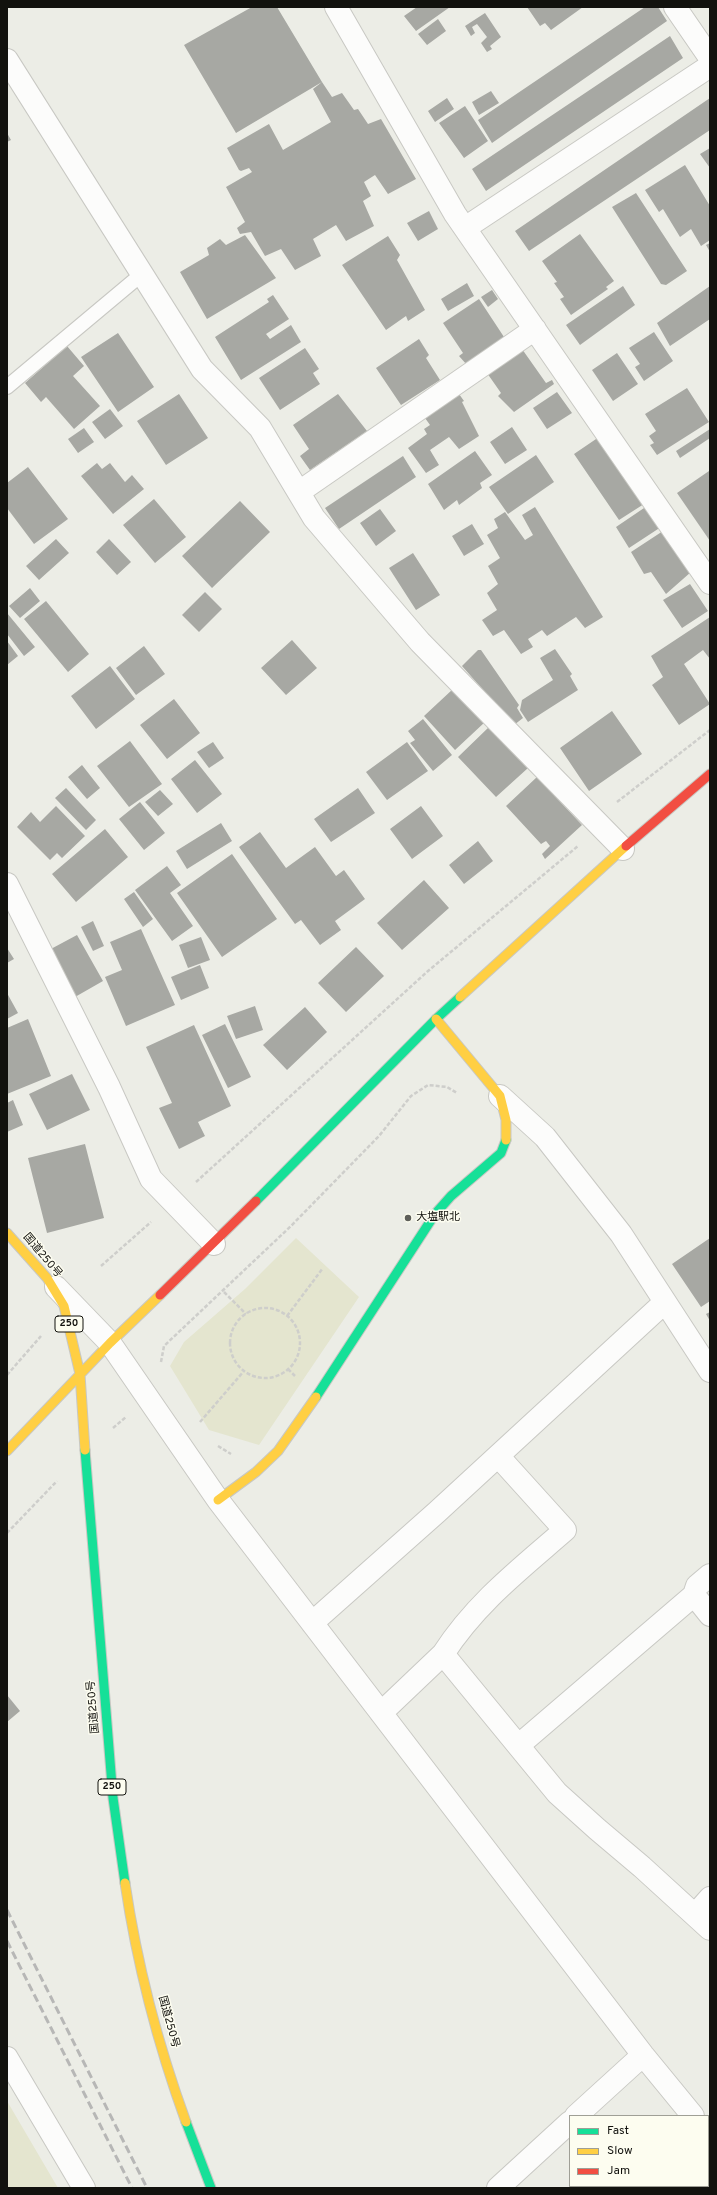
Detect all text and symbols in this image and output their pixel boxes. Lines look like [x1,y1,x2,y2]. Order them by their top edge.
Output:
place label: 大塩駅北 [416,1211,460,1225]
marker: 大塩駅北 [403,1213,413,1223]
street label: 国道250号 [20,1231,64,1281]
road number: 250 [55,1316,83,1332]
street label: 国道250号 [85,1680,103,1734]
road number: 250 [98,1779,126,1795]
street label: 国道250号 [155,1994,181,2050]
legend [569,2115,709,2187]
text: Fast [607,2123,629,2139]
text: Slow [607,2143,633,2159]
text: Jam [607,2163,630,2179]

